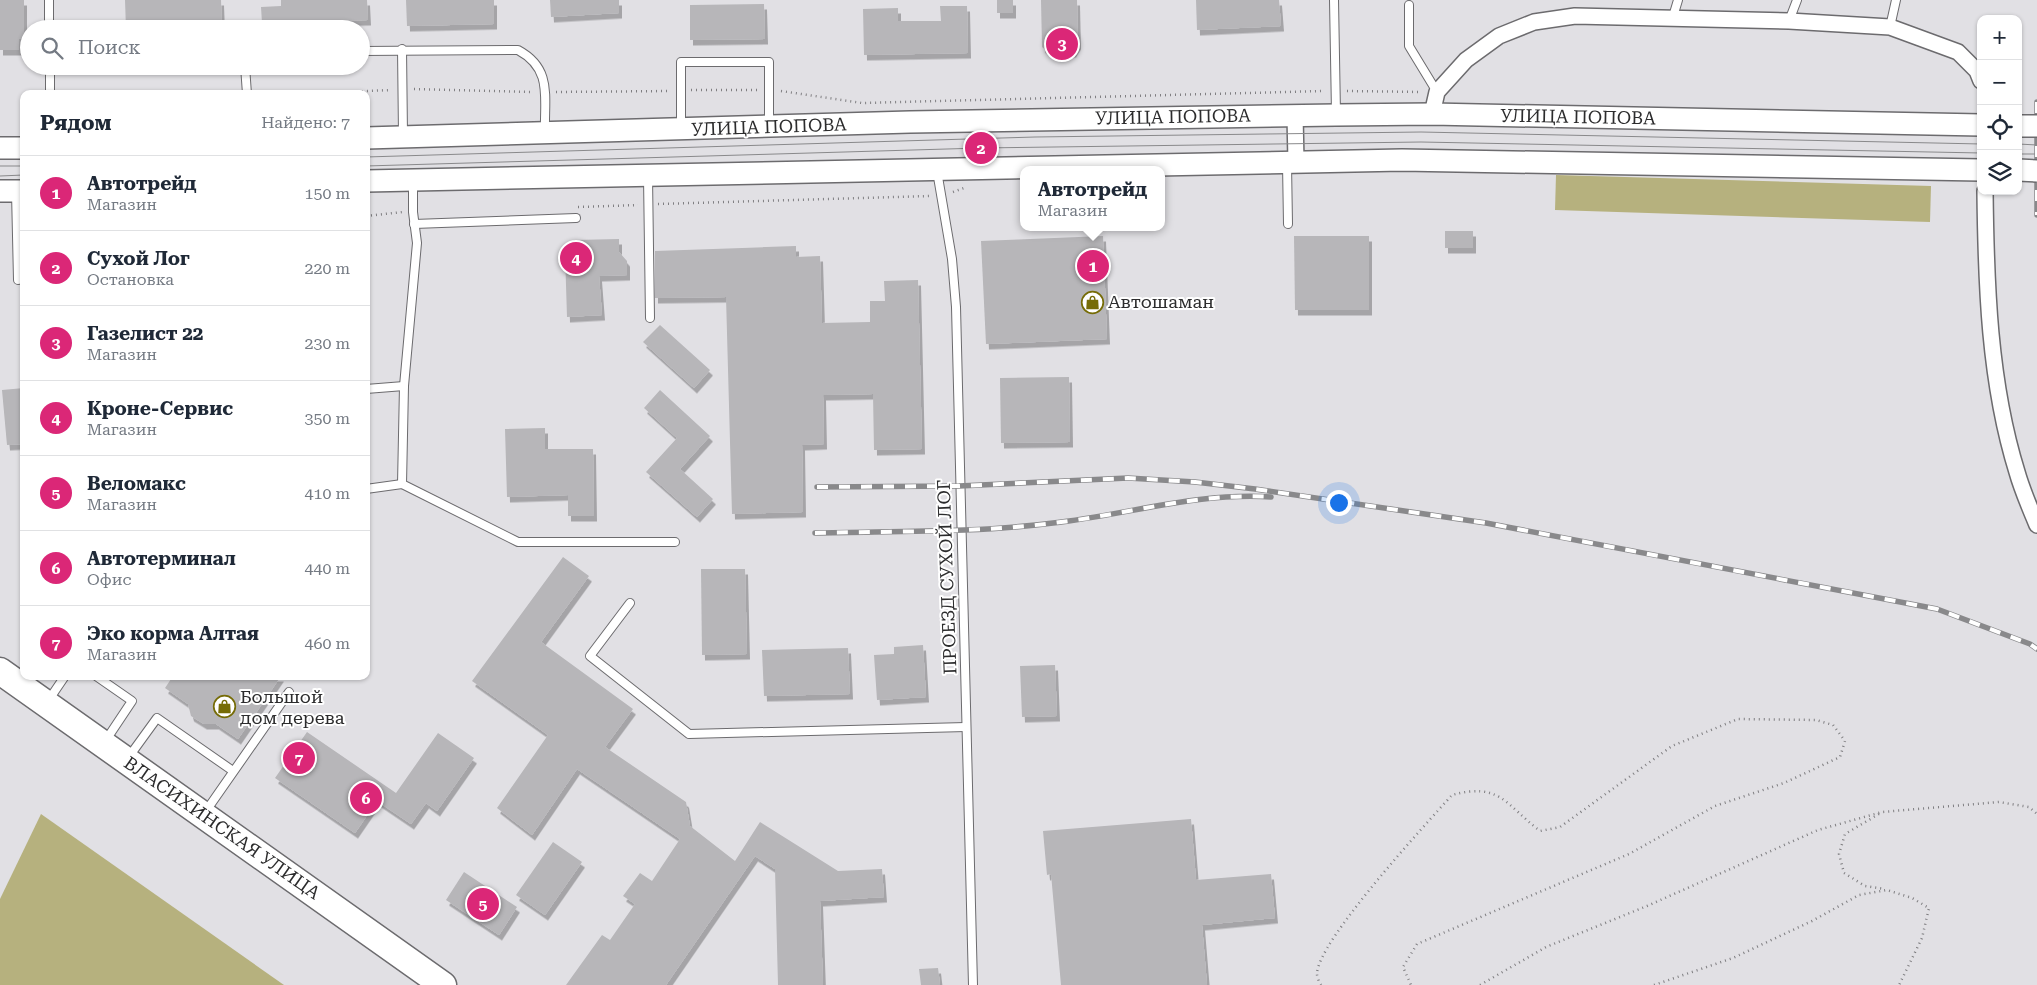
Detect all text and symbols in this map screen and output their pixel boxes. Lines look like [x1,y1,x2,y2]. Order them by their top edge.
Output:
map controls [1977,15,2022,195]
button: + [1977,15,2022,60]
search box [20,20,370,75]
pin: 3 [1046,25,1078,63]
icon: search [38,34,66,62]
text: Поиск [78,36,141,59]
button: − [1977,60,2022,105]
street label: УЛИЦА ПОПОВА [1095,105,1251,128]
street label: УЛИЦА ПОПОВА [1500,105,1656,128]
button: locate [1977,105,2022,150]
text: Рядом [40,111,112,135]
text: Найдено: 7 [261,113,350,132]
street label: УЛИЦА ПОПОВА [691,113,847,140]
pin: 2 [965,129,997,167]
button: layers [1977,150,2022,195]
popup [1020,166,1165,231]
text: Автотрейд [87,172,197,195]
text: Автотрейд [1038,178,1147,201]
text: 1 [52,184,60,203]
text: 150 m [304,184,350,203]
text: Магазин [87,195,157,214]
text: Магазин [1038,201,1108,220]
pin: 4 [560,239,592,277]
text: Сухой Лог [87,247,190,270]
pin: 1 [1077,247,1109,285]
text: 2 [52,259,60,278]
text: 220 m [304,259,350,278]
text: Остановка [87,270,174,289]
shop icon: Автошаман [1080,290,1104,314]
place label: Автошаман [1108,291,1214,312]
text: Газелист 22 [87,322,203,345]
text: 3 [52,334,60,353]
text: 230 m [304,334,350,353]
text: Магазин [87,345,157,364]
text: Кроне-Сервис [87,397,233,420]
text: 4 [52,409,60,428]
text: 350 m [304,409,350,428]
text: Магазин [87,420,157,439]
text: Веломакс [87,472,186,495]
street label: ПРОЕЗД СУХОЙ ЛОГ [933,479,960,675]
text: 5 [52,484,60,503]
text: 410 m [304,484,350,503]
your location [1326,490,1352,516]
text: Магазин [87,495,157,514]
text: Автотерминал [87,547,236,570]
text: 6 [52,559,60,578]
text: 440 m [304,559,350,578]
text: Офис [87,570,131,589]
text: Эко корма Алтая [87,622,259,645]
text: 7 [52,634,60,653]
text: 460 m [304,634,350,653]
text: Магазин [87,645,157,664]
place label: Большой дом дерева [240,686,345,728]
shop icon: Большой дом дерева [212,695,236,719]
pin: 7 [283,739,315,777]
street label: ВЛАСИХИНСКАЯ УЛИЦА [120,752,325,904]
pin: 6 [350,779,382,817]
pin: 5 [467,885,499,923]

